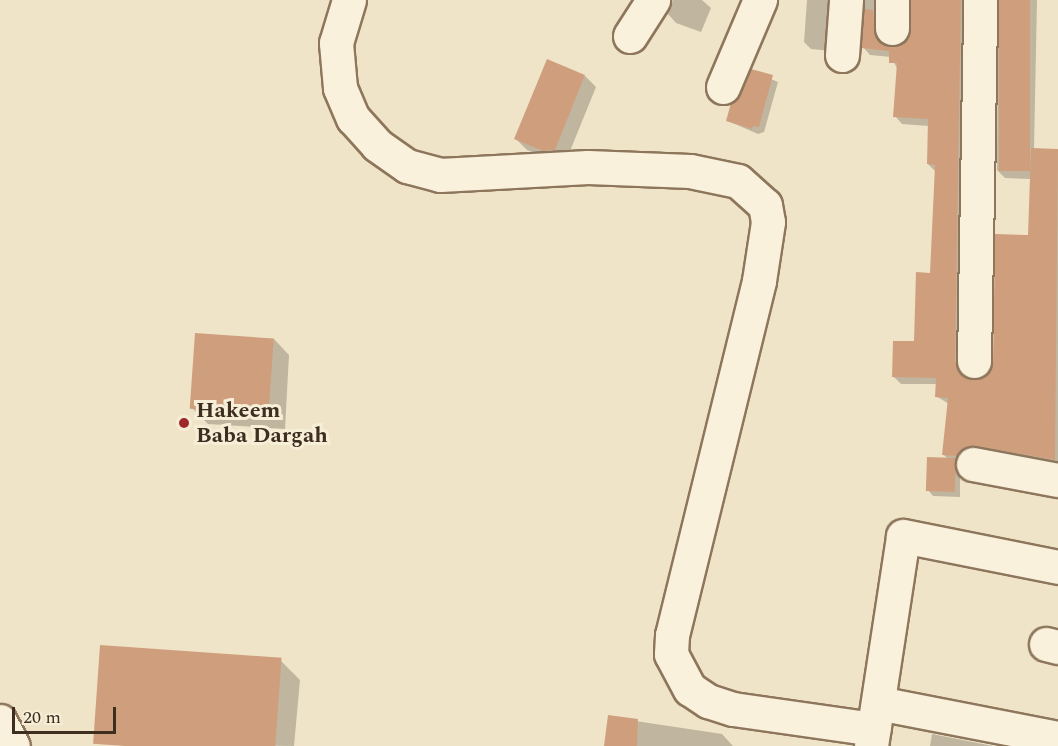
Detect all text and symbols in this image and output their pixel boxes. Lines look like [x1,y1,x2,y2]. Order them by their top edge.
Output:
place label: Hakeem Baba Dargah [196,397,328,448]
marker: Hakeem Baba Dargah [177,416,191,430]
scale bar [15,695,118,733]
text: 20 m [23,704,61,731]

